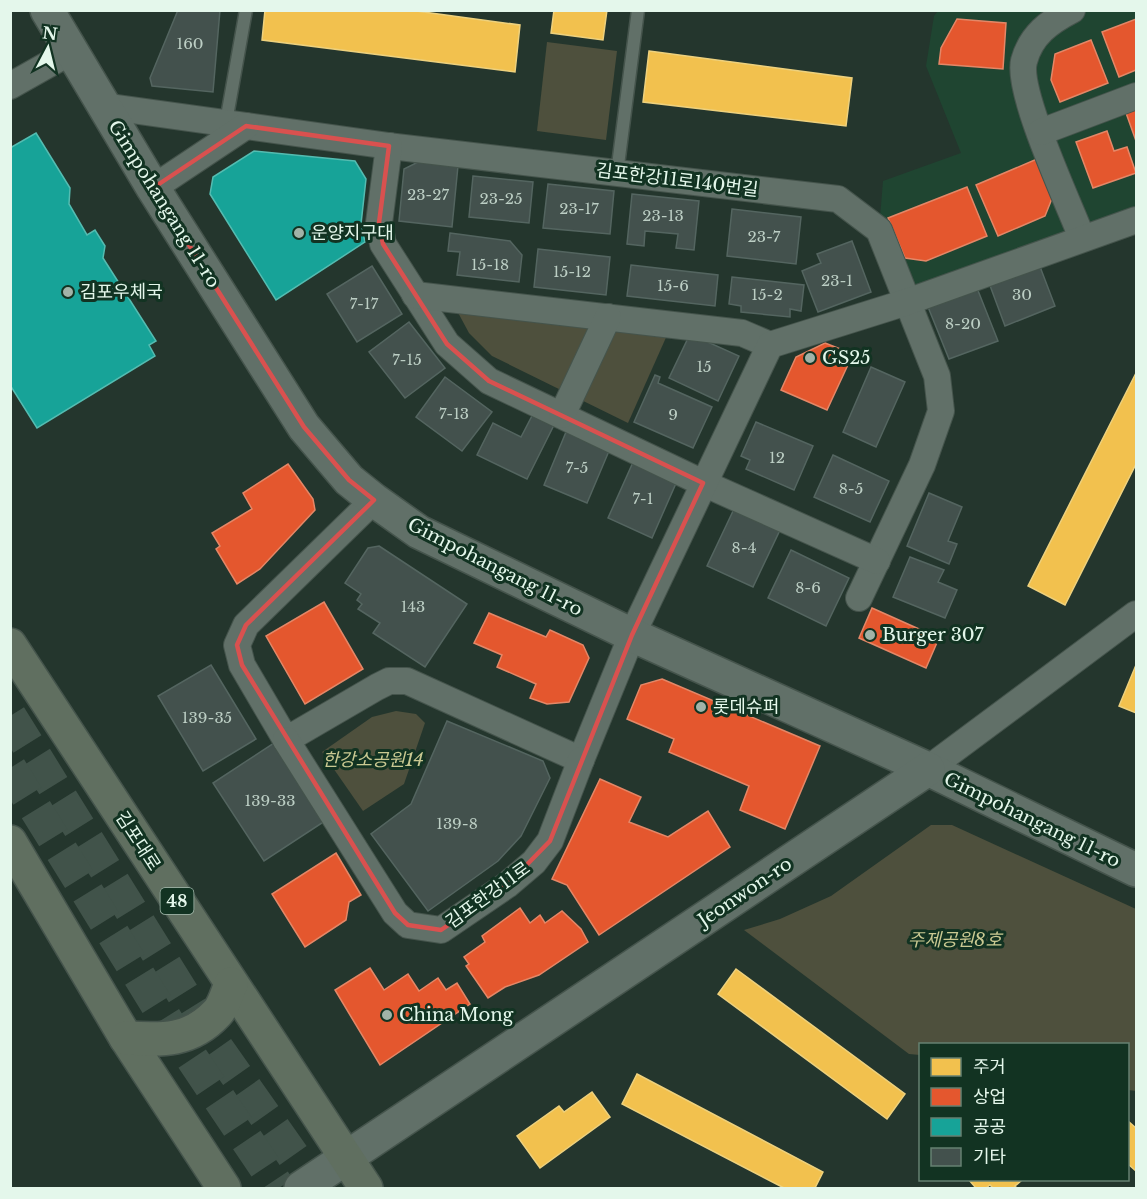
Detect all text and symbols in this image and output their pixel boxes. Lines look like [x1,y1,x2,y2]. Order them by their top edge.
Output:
north arrow [18,18,78,78]
text: N [41,22,59,44]
house number: 160 [176,34,204,53]
street label: Gimpohangang 11-ro [103,116,225,292]
street label: 김포한강11로140번길 [595,159,759,201]
house number: 23-27 [407,185,450,204]
house number: 23-25 [479,189,523,208]
house number: 23-17 [559,199,599,218]
house number: 23-13 [642,206,684,225]
place label: 운양지구대 [311,222,394,244]
marker: 운양지구대 [292,226,306,240]
house number: 23-7 [748,227,781,246]
house number: 15-18 [471,255,509,274]
house number: 15-12 [553,262,591,281]
house number: 23-1 [821,271,853,290]
house number: 15-6 [657,276,689,295]
place label: 김포우체국 [80,281,163,303]
marker: 김포우체국 [61,285,75,299]
house number: 15-2 [751,285,783,304]
house number: 30 [1012,285,1032,304]
house number: 7-17 [350,294,379,313]
house number: 8-20 [945,314,981,333]
place label: GS25 [822,347,871,369]
house number: 7-15 [392,350,422,369]
marker: GS25 [803,351,817,365]
house number: 15 [696,357,712,376]
house number: 7-13 [439,404,469,423]
house number: 9 [668,405,678,424]
house number: 12 [769,448,785,467]
house number: 7-5 [566,458,588,477]
house number: 8-5 [839,479,863,498]
house number: 7-1 [633,489,653,508]
street label: Gimpohangang 11-ro [404,513,586,621]
house number: 8-4 [732,538,756,557]
house number: 8-6 [795,578,821,597]
house number: 143 [401,597,425,616]
place label: Burger 307 [882,624,985,646]
marker: Burger 307 [863,628,877,642]
place label: 롯데슈퍼 [713,696,779,718]
marker: 롯데슈퍼 [694,700,708,714]
house number: 139-35 [182,708,232,727]
park label: 한강소공원14 [322,749,424,771]
street label: Gimpohangang 11-ro [940,768,1124,872]
house number: 139-33 [244,791,296,810]
street label: 김포대로 [111,807,165,875]
house number: 139-8 [436,814,478,833]
street label: Jeonwon-ro [692,853,796,933]
street label: 김포한강11로 [442,857,534,933]
road number: 48 [160,888,194,914]
park label: 주제공원8호 [908,929,1004,951]
place label: China Mong [399,1004,514,1026]
marker: China Mong [380,1008,394,1022]
legend [919,1043,1129,1181]
text: 주거 [973,1056,1006,1078]
text: 상업 [973,1086,1006,1108]
text: 공공 [973,1116,1006,1138]
text: 기타 [973,1146,1007,1168]

